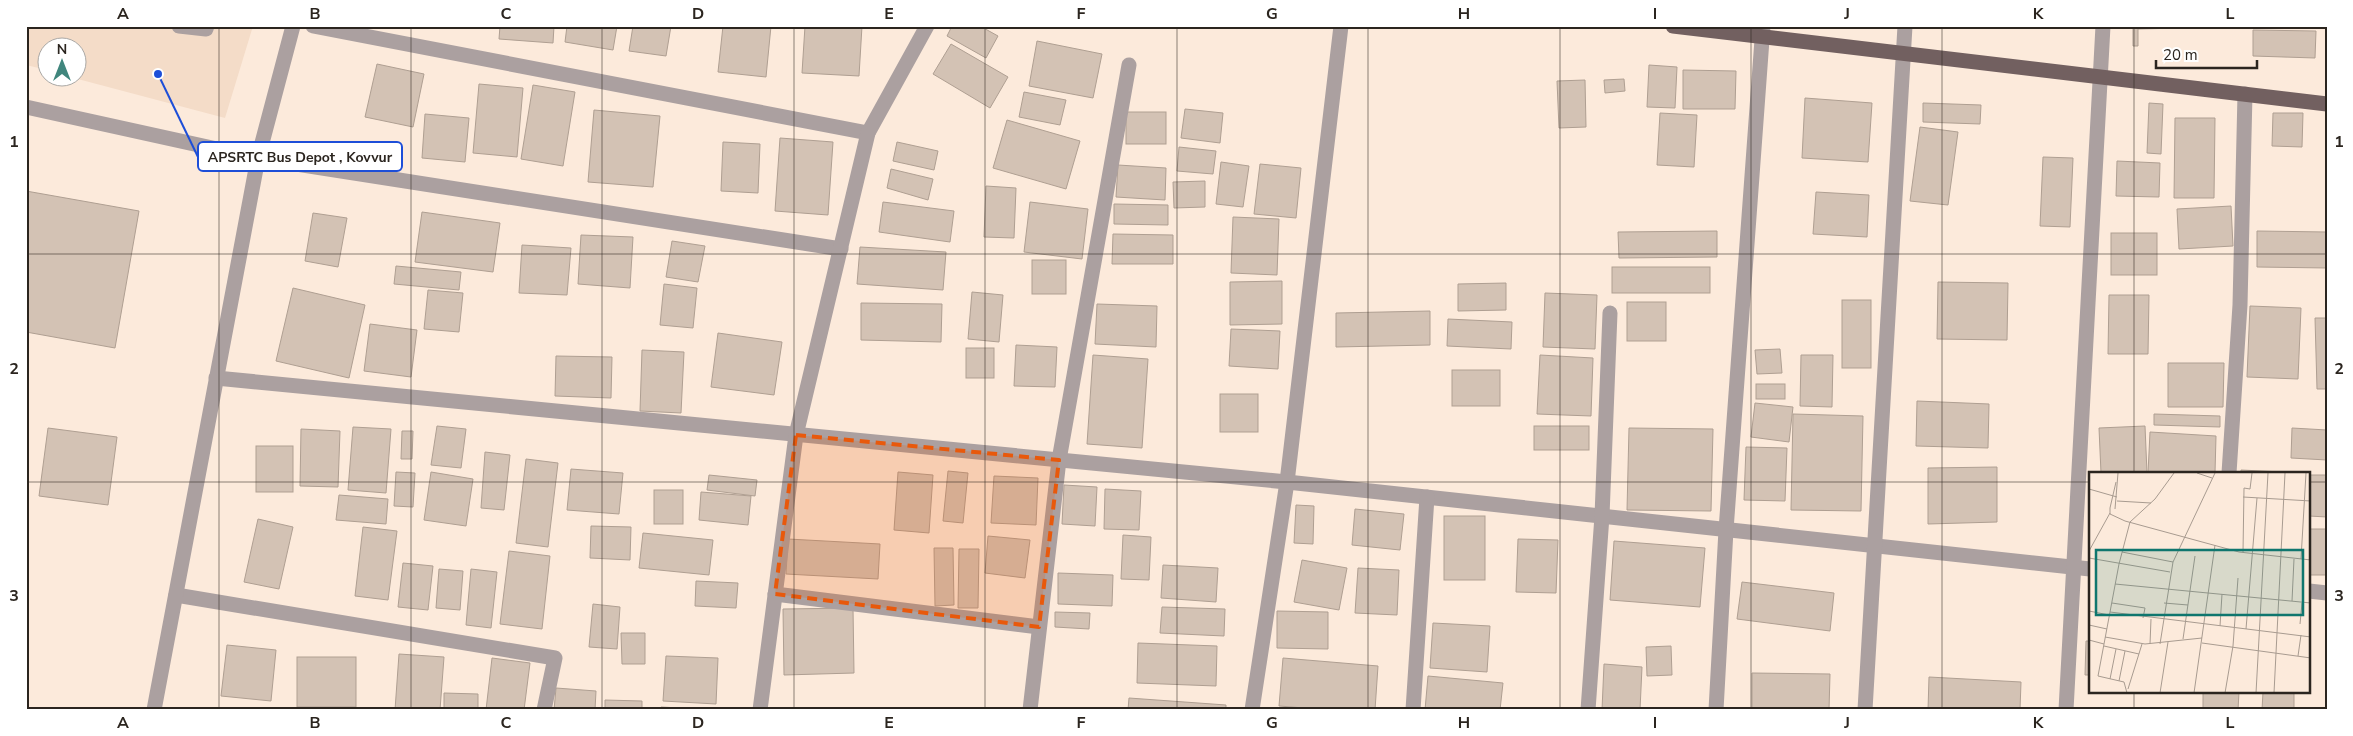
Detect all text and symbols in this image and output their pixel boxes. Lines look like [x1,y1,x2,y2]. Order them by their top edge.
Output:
text: A [117,3,129,25]
text: B [309,3,321,25]
text: C [501,3,512,25]
text: D [692,3,704,25]
text: E [884,3,894,25]
text: F [1077,3,1086,25]
text: G [1266,3,1278,25]
text: H [1458,3,1470,25]
text: I [1653,3,1657,25]
text: J [1843,3,1850,25]
text: K [2033,3,2045,25]
text: L [2226,3,2235,25]
north arrow [38,38,88,88]
scale bar [2156,38,2257,70]
text: N [57,40,67,59]
text: 20 m [2163,45,2198,65]
text: 1 [9,131,19,153]
text: 1 [2334,131,2344,153]
callout: APSRTC Bus Depot , Kovvur [198,142,402,171]
text: APSRTC Bus Depot , Kovvur [208,148,393,167]
text: 2 [9,358,19,380]
text: 2 [2334,358,2344,380]
inset map [2089,472,2310,694]
text: 3 [9,585,19,607]
text: 3 [2334,585,2344,607]
text: A [117,712,129,734]
text: B [309,712,321,734]
text: C [501,712,512,734]
text: D [692,712,704,734]
text: E [884,712,894,734]
text: F [1077,712,1086,734]
text: G [1266,712,1278,734]
text: H [1458,712,1470,734]
text: I [1653,712,1657,734]
text: J [1843,712,1850,734]
text: K [2033,712,2045,734]
text: L [2226,712,2235,734]

